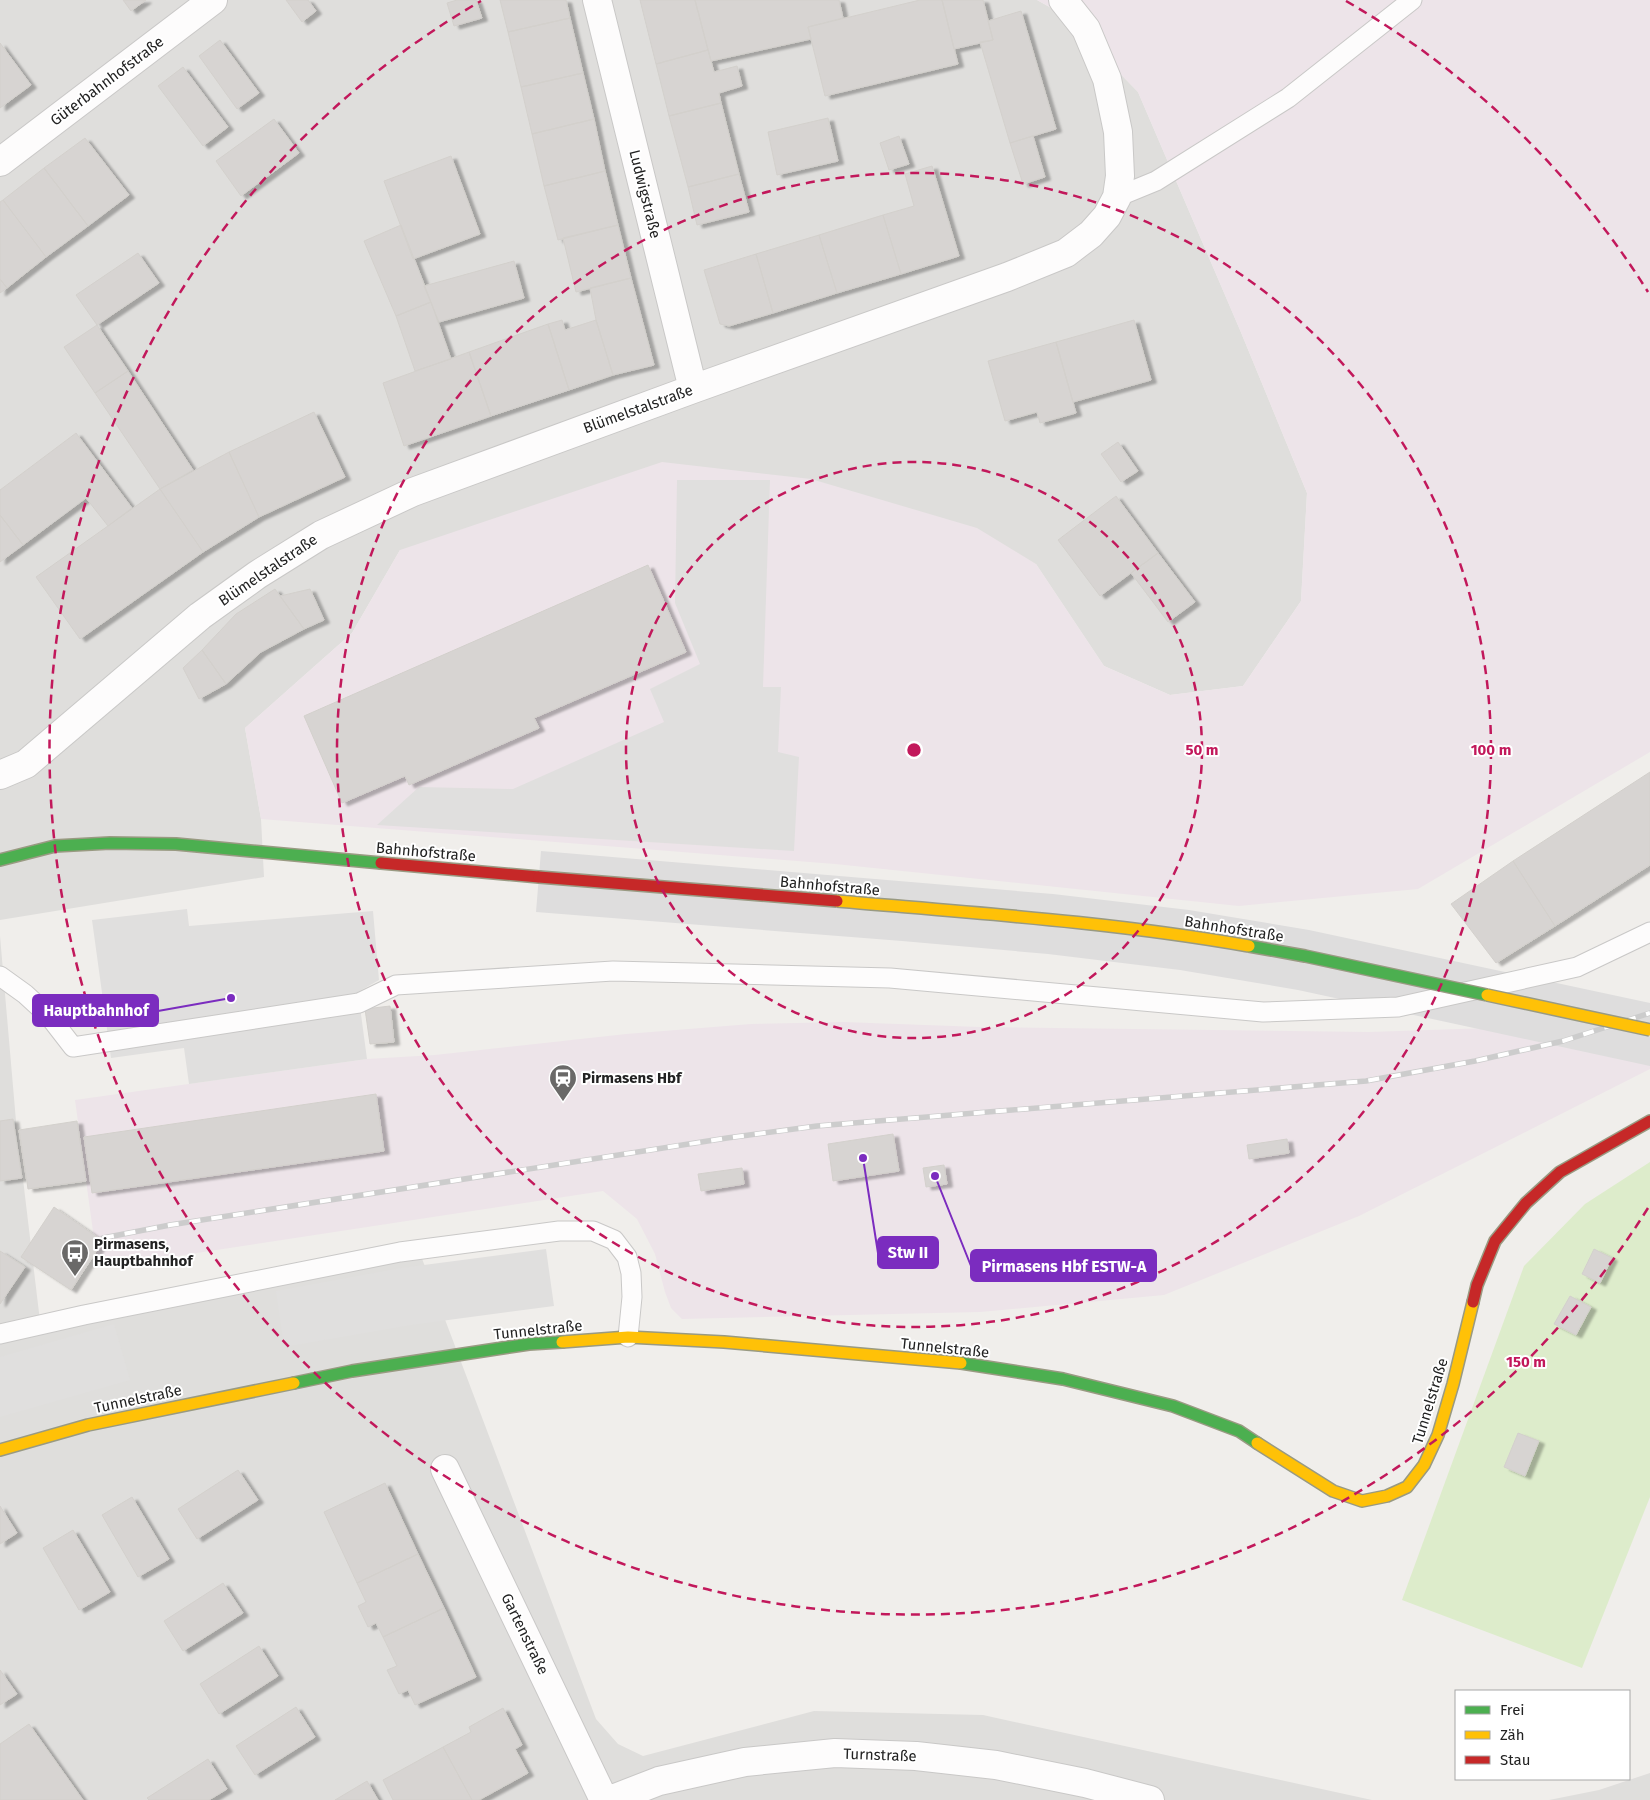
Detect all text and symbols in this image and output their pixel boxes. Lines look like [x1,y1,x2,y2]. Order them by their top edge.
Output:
street label: Güterbahnhofstraße [47,33,167,129]
street label: Ludwigstraße [625,148,665,240]
street label: Blümelstalstraße [581,381,695,437]
street label: Blümelstalstraße [215,530,321,610]
centre of rings [905,741,923,759]
text: 50 m [1185,741,1219,759]
text: 100 m [1471,741,1511,759]
street label: Bahnhofstraße [375,839,477,865]
street label: Bahnhofstraße [779,873,881,899]
street label: Bahnhofstraße [1183,912,1285,946]
callout: Hauptbahnhof [33,995,158,1026]
text: Hauptbahnhof [43,1001,150,1020]
station icon: Pirmasens Hbf [548,1063,578,1102]
place label: Pirmasens Hbf [582,1069,683,1087]
place label: Pirmasens, Hauptbahnhof [94,1235,194,1270]
callout: Stw II [878,1237,938,1268]
bus stop icon: Pirmasens, Hauptbahnhof [60,1238,90,1277]
text: Stw II [888,1243,928,1262]
callout: Pirmasens Hbf ESTW-A [971,1250,1156,1281]
text: Pirmasens Hbf ESTW-A [982,1257,1147,1276]
street label: Tunnelstraße [493,1316,583,1344]
street label: Tunnelstraße [900,1334,990,1362]
text: 150 m [1506,1353,1546,1371]
street label: Tunnelstraße [1408,1356,1452,1446]
street label: Tunnelstraße [93,1381,183,1417]
street label: Gartenstraße [498,1590,552,1678]
legend [1455,1690,1630,1780]
text: Frei [1500,1701,1525,1719]
text: Zäh [1500,1726,1525,1744]
street label: Turnstraße [843,1745,917,1765]
text: Stau [1500,1751,1530,1769]

